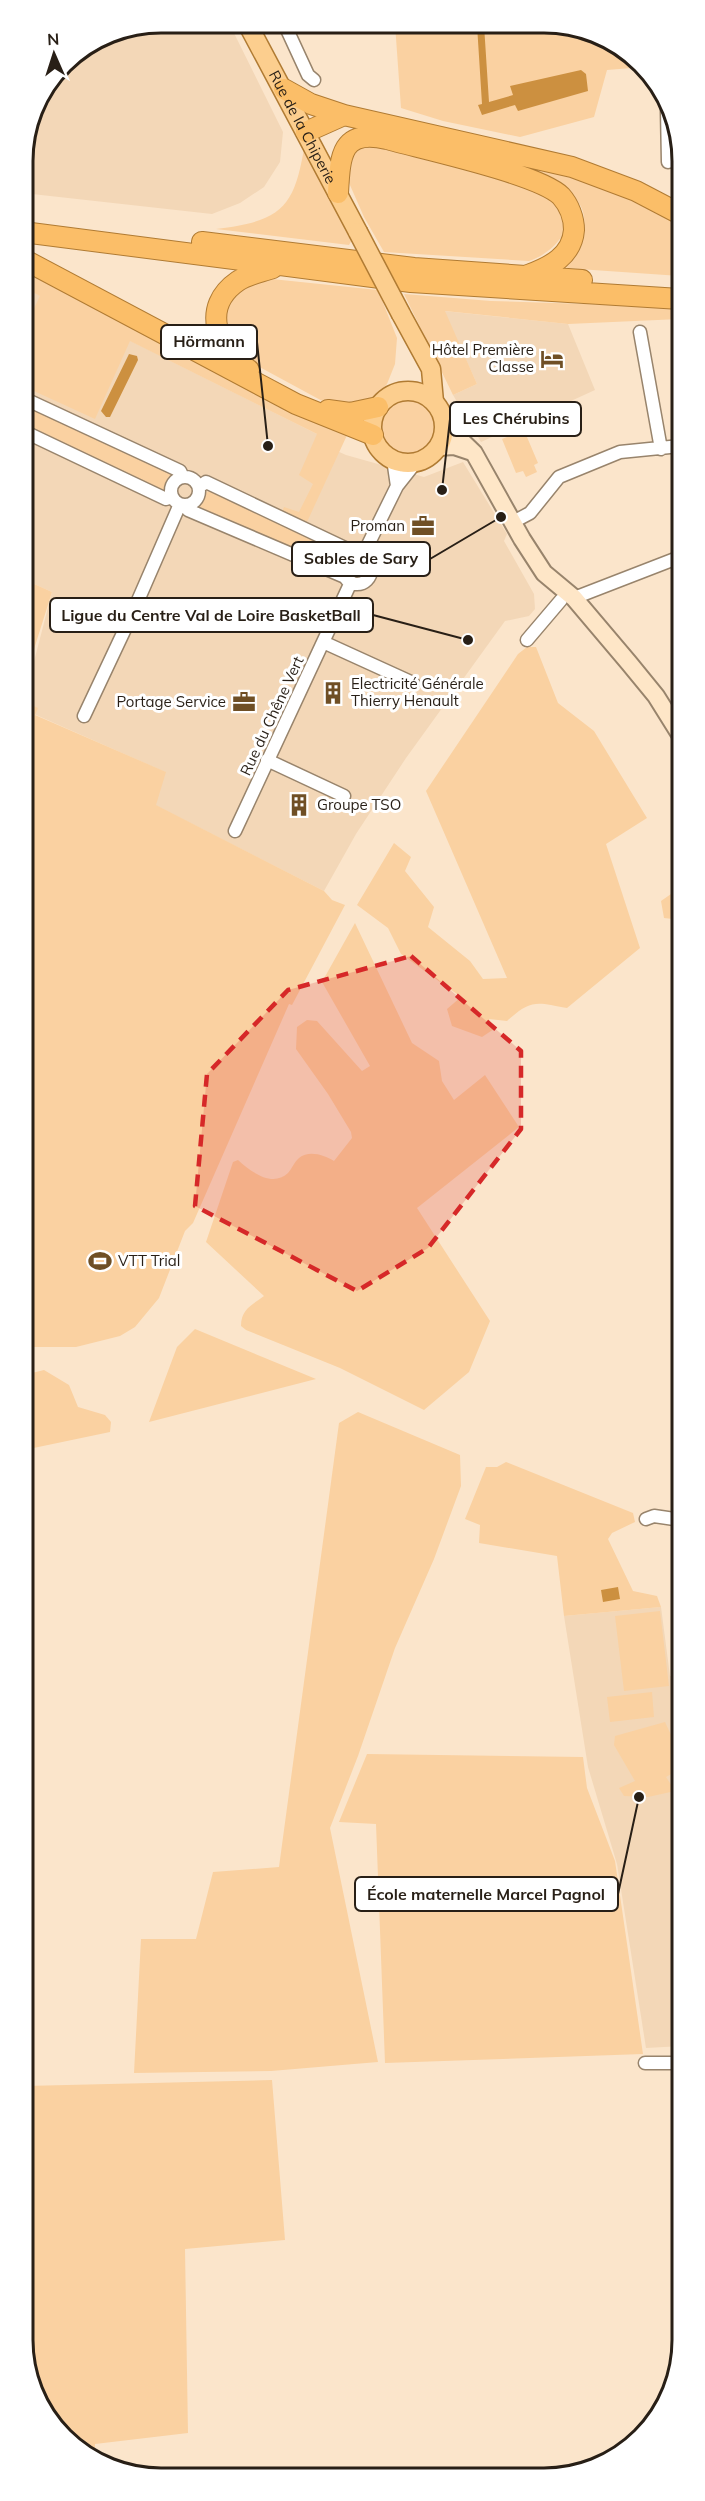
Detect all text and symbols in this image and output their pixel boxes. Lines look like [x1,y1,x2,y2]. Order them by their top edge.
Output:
north arrow [24,24,84,84]
text: N [47,29,60,49]
street label: Rue de la Chiperie [265,67,341,187]
callout: Hörmann [161,325,257,359]
text: Hörmann [173,331,245,351]
place label: Hôtel Première Classe [432,340,534,376]
hotel icon: Hôtel Première Classe [539,346,565,372]
callout: Les Chérubins [450,402,581,436]
text: Les Chérubins [462,408,570,428]
office icon: Proman [410,513,436,539]
place label: Proman [351,516,405,535]
callout: Sables de Sary [292,542,430,576]
text: Sables de Sary [304,548,418,568]
callout: Ligue du Centre Val de Loire BasketBall [50,598,373,632]
text: Ligue du Centre Val de Loire BasketBall [61,605,361,625]
street label: Rue du Chêne Vert [236,653,308,779]
place label: Electricité Générale Thierry Henault [351,674,484,710]
building icon: Electricité Générale Thierry Henault [320,680,346,706]
office icon: Portage Service [231,689,257,715]
place label: Portage Service [116,692,226,711]
building icon: Groupe TSO [286,792,312,818]
place label: Groupe TSO [317,795,401,814]
sports icon: VTT Trial [87,1248,113,1274]
place label: VTT Trial [118,1251,180,1270]
callout: École maternelle Marcel Pagnol [355,1877,618,1911]
text: École maternelle Marcel Pagnol [367,1884,605,1904]

